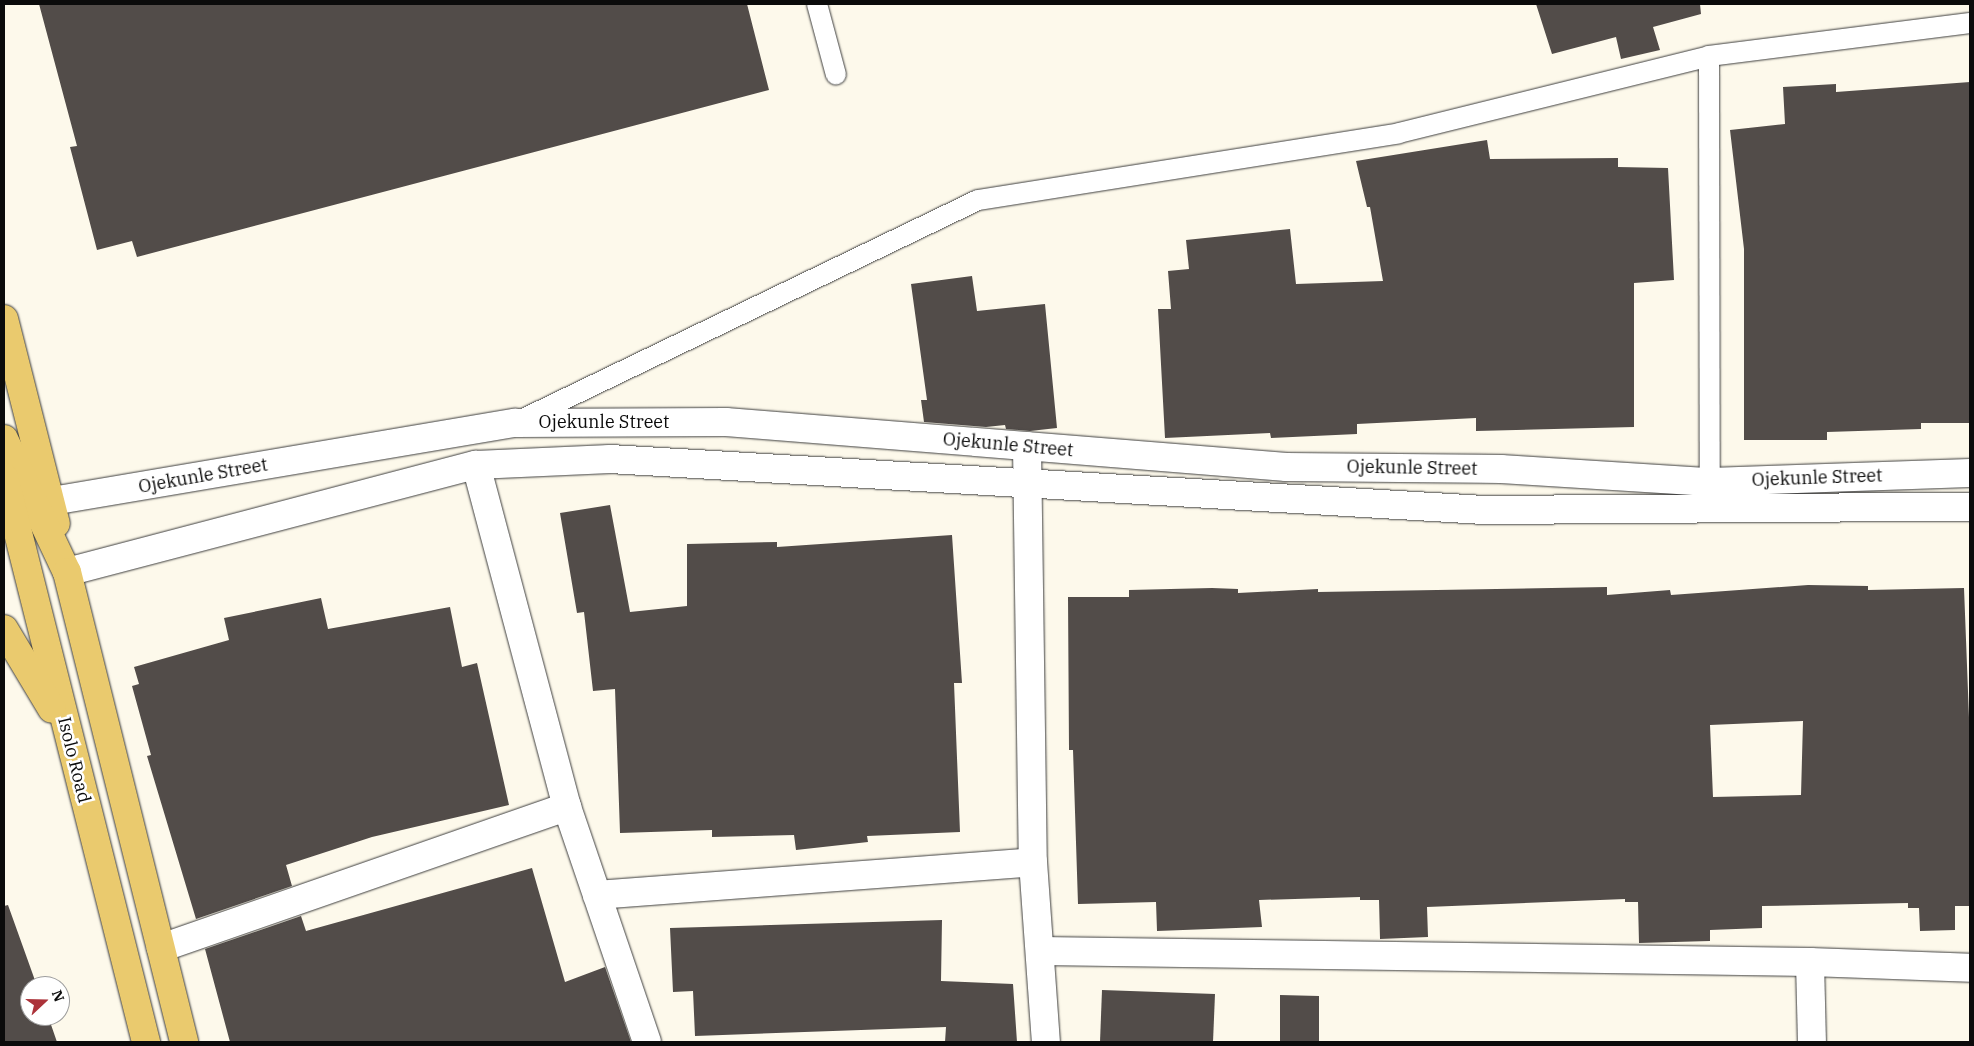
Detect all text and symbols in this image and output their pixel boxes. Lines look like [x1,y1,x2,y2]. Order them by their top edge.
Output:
street label: Ojekunle Street [539,411,669,433]
street label: Ojekunle Street [942,429,1074,461]
street label: Ojekunle Street [137,454,269,498]
street label: Ojekunle Street [1346,456,1478,480]
street label: Ojekunle Street [1751,465,1883,491]
street label: Isolo Road [53,715,95,805]
north arrow [20,976,70,1026]
text: N [48,988,68,1004]

